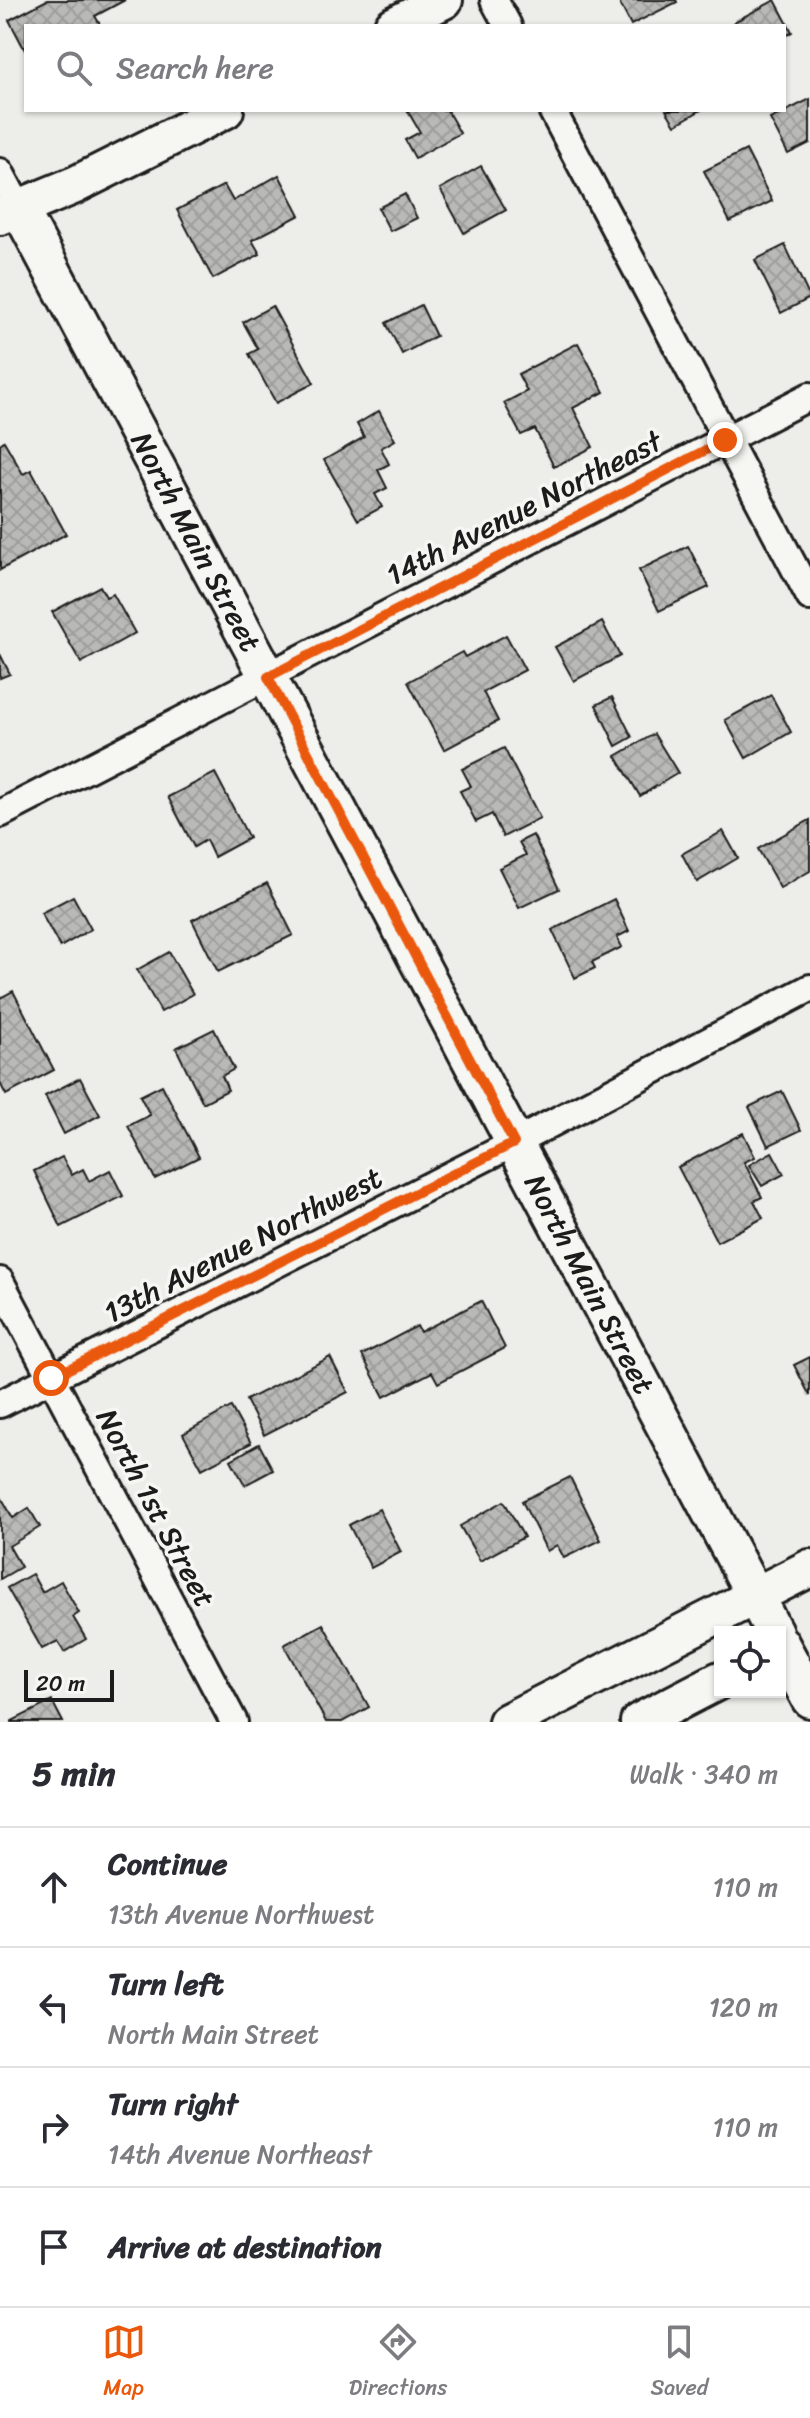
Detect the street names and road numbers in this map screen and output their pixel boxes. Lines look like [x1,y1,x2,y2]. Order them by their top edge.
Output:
street label: 14th Avenue Northeast [376,414,674,601]
street label: North Main Street [115,422,277,662]
street label: 13th Avenue Northwest [94,1151,392,1339]
street label: North Main Street [509,1164,670,1404]
street label: North 1st Street [81,1398,231,1618]

